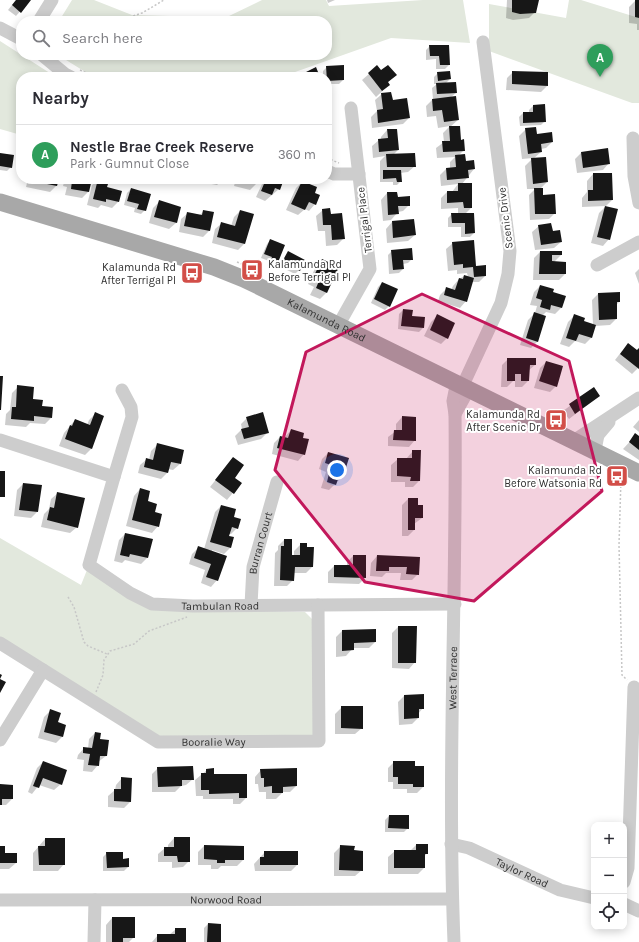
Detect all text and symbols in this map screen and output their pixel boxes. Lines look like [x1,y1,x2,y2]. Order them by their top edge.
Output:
search box [16,16,332,60]
icon: search [30,27,52,49]
text: Search here [62,29,143,47]
pin: A [587,44,613,77]
text: Nearby [32,88,89,108]
text: Nestle Brae Creek Reserve [70,138,254,156]
text: A [41,147,49,162]
text: 360 m [278,147,316,162]
text: Park · Gumnut Close [70,156,189,171]
street label: Terrigal Place [354,186,375,254]
street label: Scenic Drive [495,186,516,249]
bus stop icon: Kalamunda Rd Before Terrigal Pl [239,257,265,283]
place label: Kalamunda Rd Before Terrigal Pl [268,258,351,284]
bus stop icon: Kalamunda Rd After Terrigal Pl [179,260,205,286]
place label: Kalamunda Rd After Terrigal Pl [101,261,176,287]
street label: Kalamunda Road [285,295,368,345]
bus stop icon: Kalamunda Rd After Scenic Dr [543,407,569,433]
place label: Kalamunda Rd After Scenic Dr [466,408,540,434]
your location [327,460,347,480]
bus stop icon: Kalamunda Rd Before Watsonia Rd [604,463,630,489]
place label: Kalamunda Rd Before Watsonia Rd [504,464,602,490]
street label: Burran Court [247,510,275,575]
street label: Tambulan Road [181,599,259,613]
street label: West Terrace [446,646,460,710]
street label: Booralie Way [181,735,246,749]
map controls [591,822,627,930]
button: + [591,822,627,858]
street label: Taylor Road [493,855,550,891]
button: − [591,858,627,894]
street label: Norwood Road [190,893,262,907]
button: locate [591,894,627,930]

